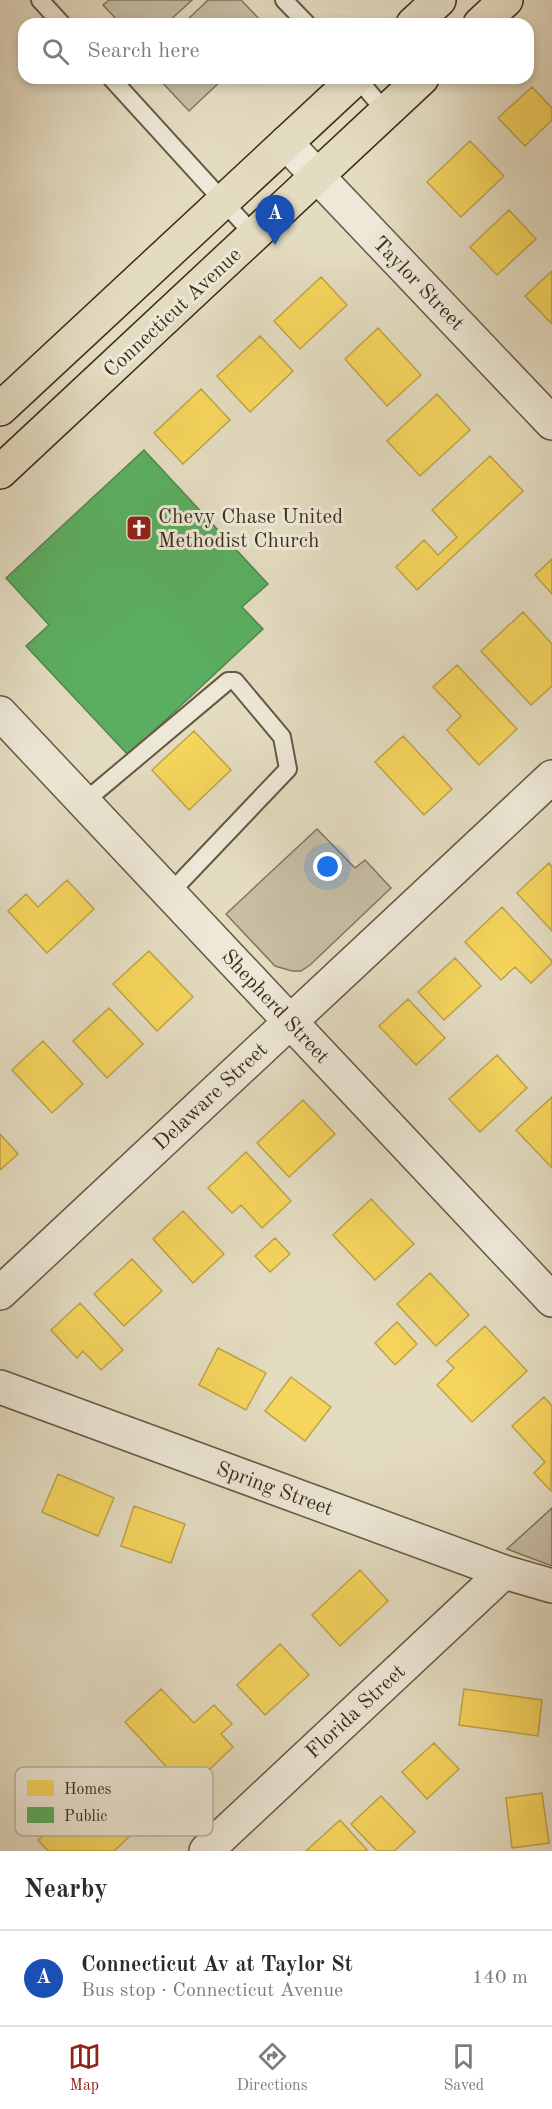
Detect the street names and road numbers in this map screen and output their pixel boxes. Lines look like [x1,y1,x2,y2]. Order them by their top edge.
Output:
street label: Taylor Street [368,233,468,335]
street label: Connecticut Avenue [100,244,246,382]
street label: Shepherd Street [217,946,333,1068]
street label: Delaware Street [150,1039,272,1155]
street label: Spring Street [213,1459,336,1520]
street label: Florida Street [302,1661,410,1763]

